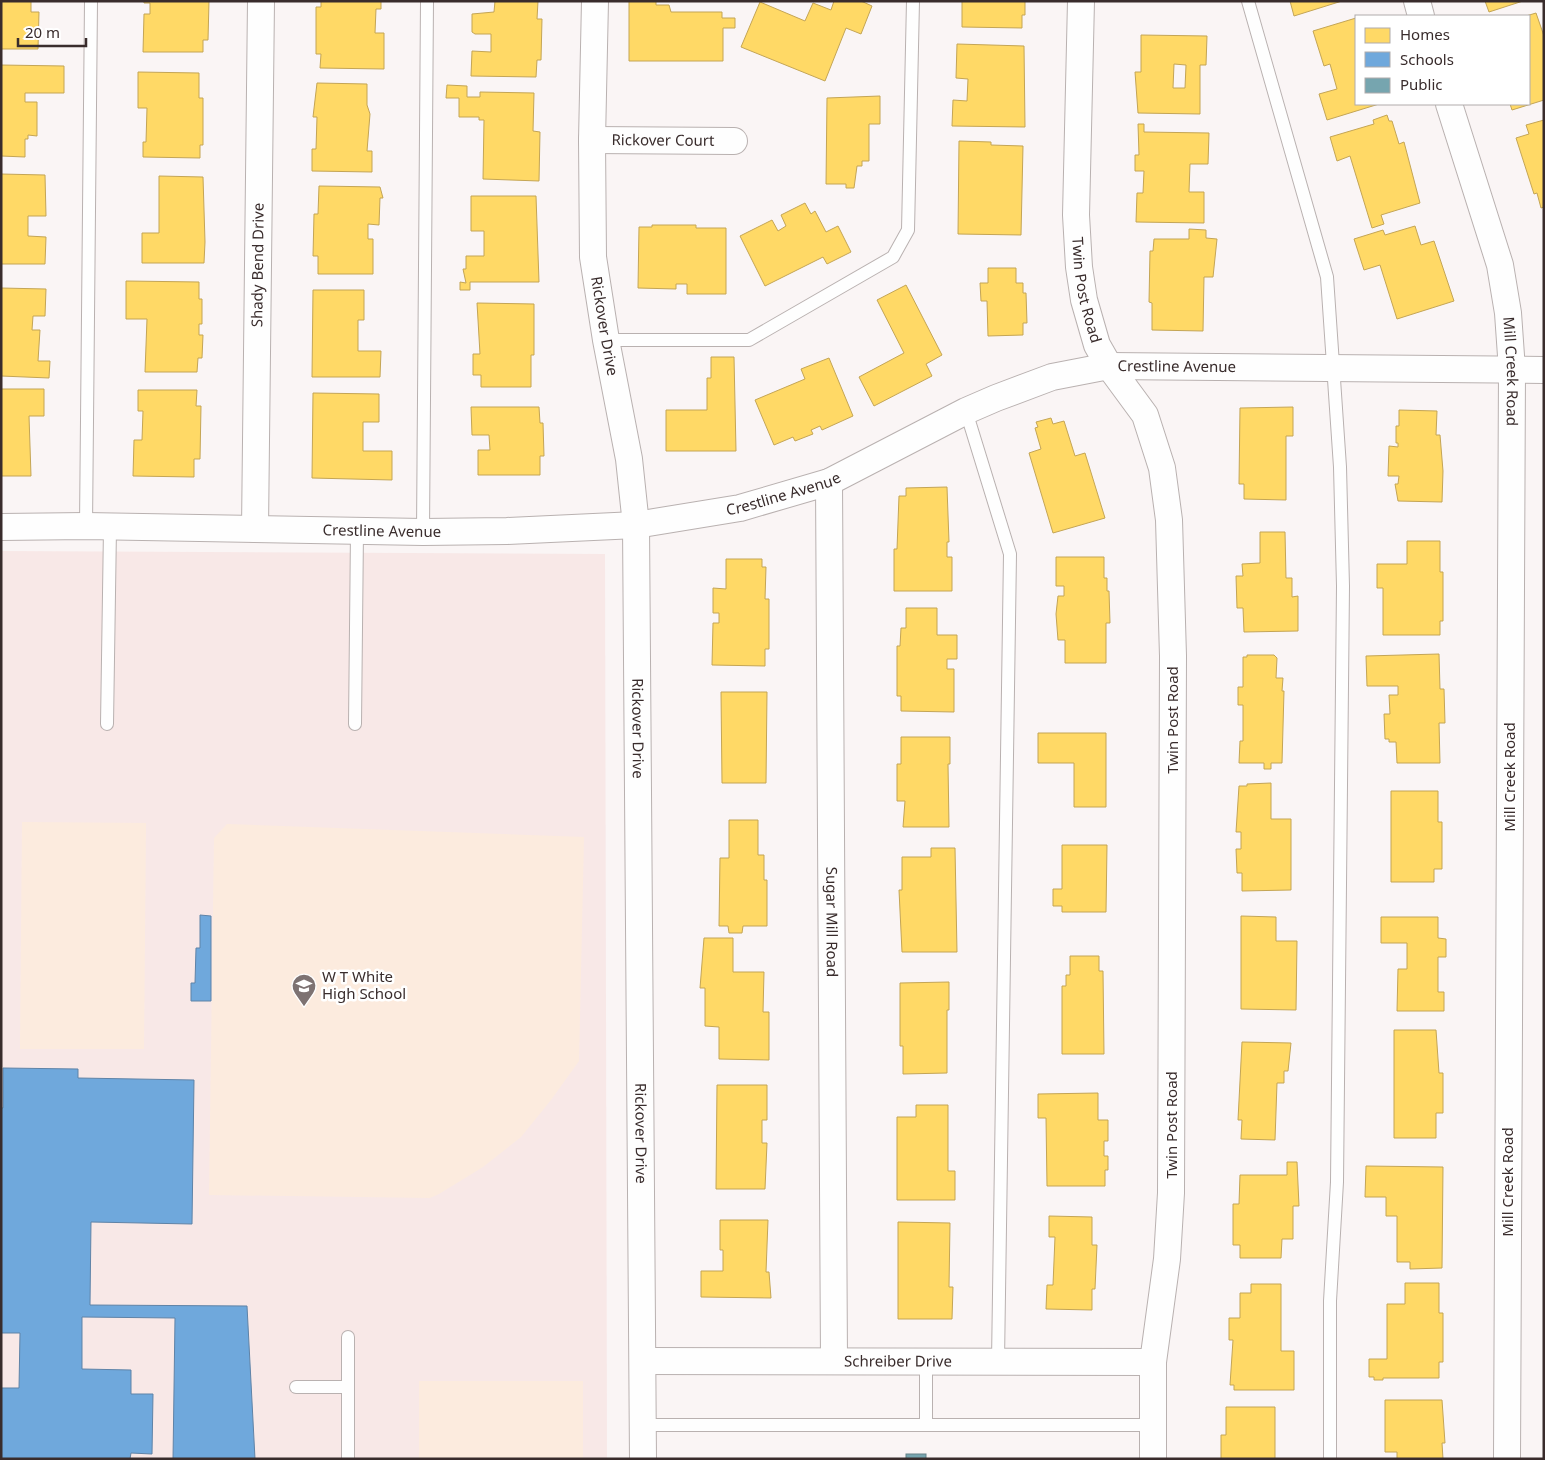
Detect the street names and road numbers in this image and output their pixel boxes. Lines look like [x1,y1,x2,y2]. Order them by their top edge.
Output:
street label: Rickover Court [611,129,715,150]
street label: Shady Bend Drive [246,203,268,327]
street label: Twin Post Road [1068,236,1107,345]
street label: Rickover Drive [587,275,624,377]
street label: Mill Creek Road [1499,316,1523,426]
street label: Crestline Avenue [1117,355,1236,376]
street label: Crestline Avenue [725,467,844,519]
street label: Crestline Avenue [322,519,441,541]
street label: Twin Post Road [1162,666,1182,774]
street label: Rickover Drive [628,678,649,779]
street label: Mill Creek Road [1499,722,1519,832]
street label: Sugar Mill Road [822,867,843,977]
street label: Twin Post Road [1161,1071,1181,1179]
street label: Rickover Drive [631,1083,652,1184]
street label: Mill Creek Road [1497,1127,1517,1237]
street label: Schreiber Drive [844,1350,952,1371]

